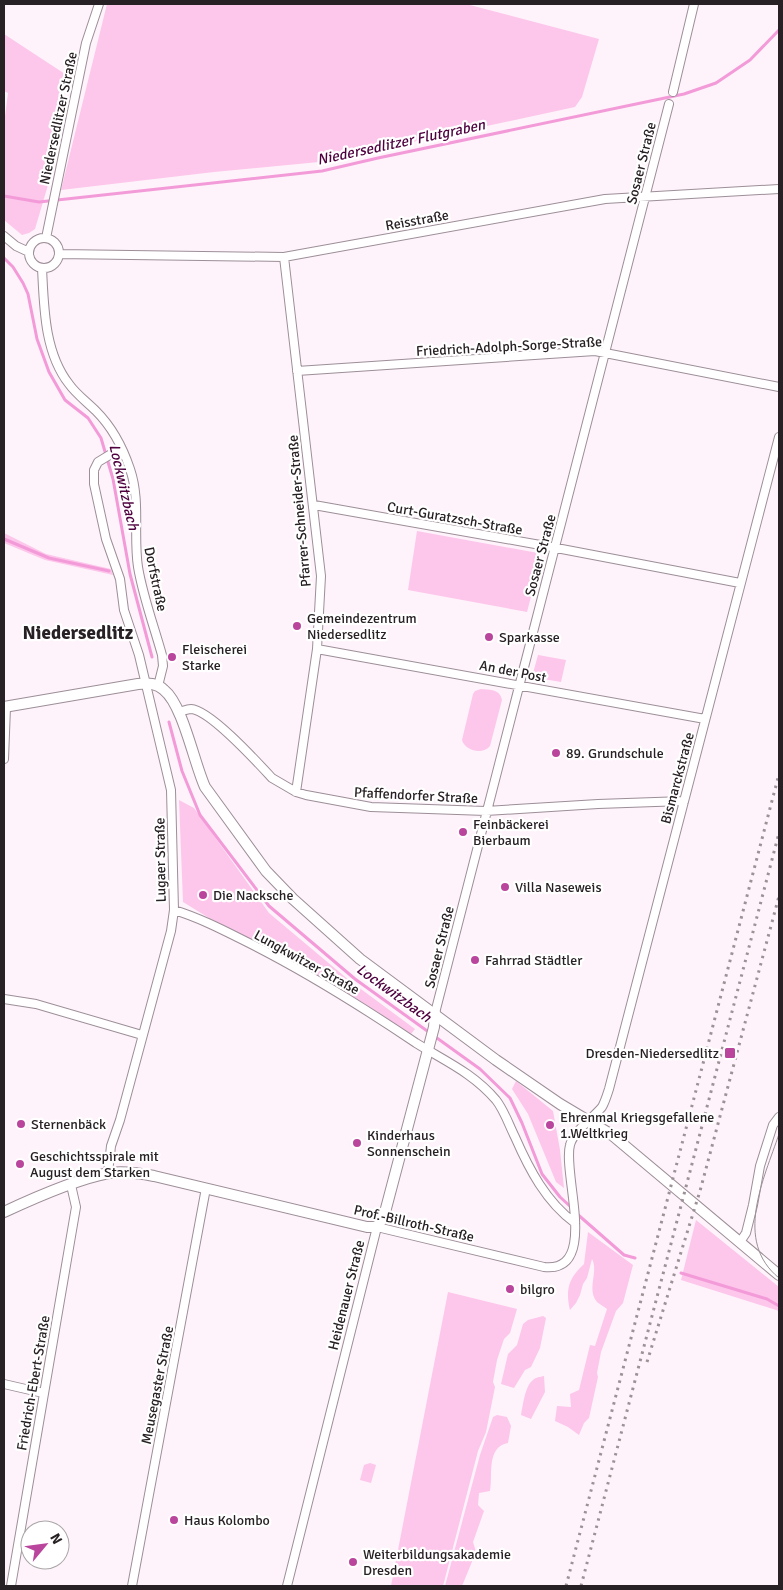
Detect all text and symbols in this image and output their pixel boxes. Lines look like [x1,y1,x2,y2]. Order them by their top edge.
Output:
street label: Niedersedlitzer Straße [36,50,81,186]
water label: Niedersedlitzer Flutgraben [315,115,487,169]
street label: Sosaer Straße [623,120,660,206]
street label: Reisstraße [384,207,450,234]
street label: Friedrich-Adolph-Sorge-Straße [416,333,602,360]
street label: Pfarrer-Schneider-Straße [284,434,315,588]
water label: Lockwitzbach [105,442,143,533]
street label: Curt-Guratzsch-Straße [386,498,524,539]
street label: Sosaer Straße [521,512,560,598]
street label: Dorfstraße [140,545,171,613]
place label: Gemeindezentrum Niedersedlitz [307,610,417,643]
marker: Gemeindezentrum Niedersedlitz [291,620,303,632]
district label: Niedersedlitz [23,621,134,645]
place label: Sparkasse [499,629,560,646]
marker: Sparkasse [483,631,495,643]
place label: Fleischerei Starke [182,641,247,674]
marker: Fleischerei Starke [166,651,178,663]
street label: An der Post [478,657,548,686]
street label: Bismarckstraße [657,730,698,826]
place label: 89. Grundschule [566,745,664,762]
marker: 89. Grundschule [550,747,562,759]
street label: Pfaffendorfer Straße [354,784,478,807]
place label: Feinbäckerei Bierbaum [473,816,549,849]
street label: Lugaer Straße [151,817,170,903]
marker: Feinbäckerei Bierbaum [457,826,469,838]
place label: Villa Naseweis [515,879,602,896]
marker: Villa Naseweis [499,881,511,893]
place label: Die Nacksche [213,887,294,904]
marker: Die Nacksche [197,889,209,901]
street label: Sosaer Straße [421,904,458,990]
street label: Lungkwitzer Straße [251,926,362,998]
place label: Fahrrad Städtler [485,952,583,969]
marker: Fahrrad Städtler [469,954,481,966]
water label: Lockwitzbach [353,960,435,1027]
place label: Dresden-Niedersedlitz [585,1045,719,1062]
marker: Dresden-Niedersedlitz [723,1046,737,1060]
place label: Ehrenmal Kriegsgefallene 1.Weltkrieg [560,1109,714,1142]
place label: Sternenbäck [31,1116,106,1133]
marker: Sternenbäck [15,1118,27,1130]
marker: Ehrenmal Kriegsgefallene 1.Weltkrieg [544,1119,556,1131]
place label: Kinderhaus Sonnenschein [367,1127,451,1160]
marker: Kinderhaus Sonnenschein [351,1137,363,1149]
place label: Geschichtsspirale mit August dem Starken [30,1148,159,1181]
marker: Geschichtsspirale mit August dem Starken [14,1158,26,1170]
street label: Prof.-Billroth-Straße [352,1201,476,1246]
street label: Heidenauer Straße [325,1238,368,1352]
place label: bilgro [520,1281,555,1298]
marker: bilgro [504,1283,516,1295]
street label: Friedrich-Ebert-Straße [13,1314,54,1452]
street label: Meusegaster Straße [138,1324,177,1446]
place label: Haus Kolombo [184,1512,270,1529]
marker: Haus Kolombo [168,1514,180,1526]
north arrow [20,1520,70,1570]
text: N [46,1531,66,1547]
place label: Weiterbildungsakademie Dresden [363,1546,511,1579]
marker: Weiterbildungsakademie Dresden [347,1556,359,1568]

